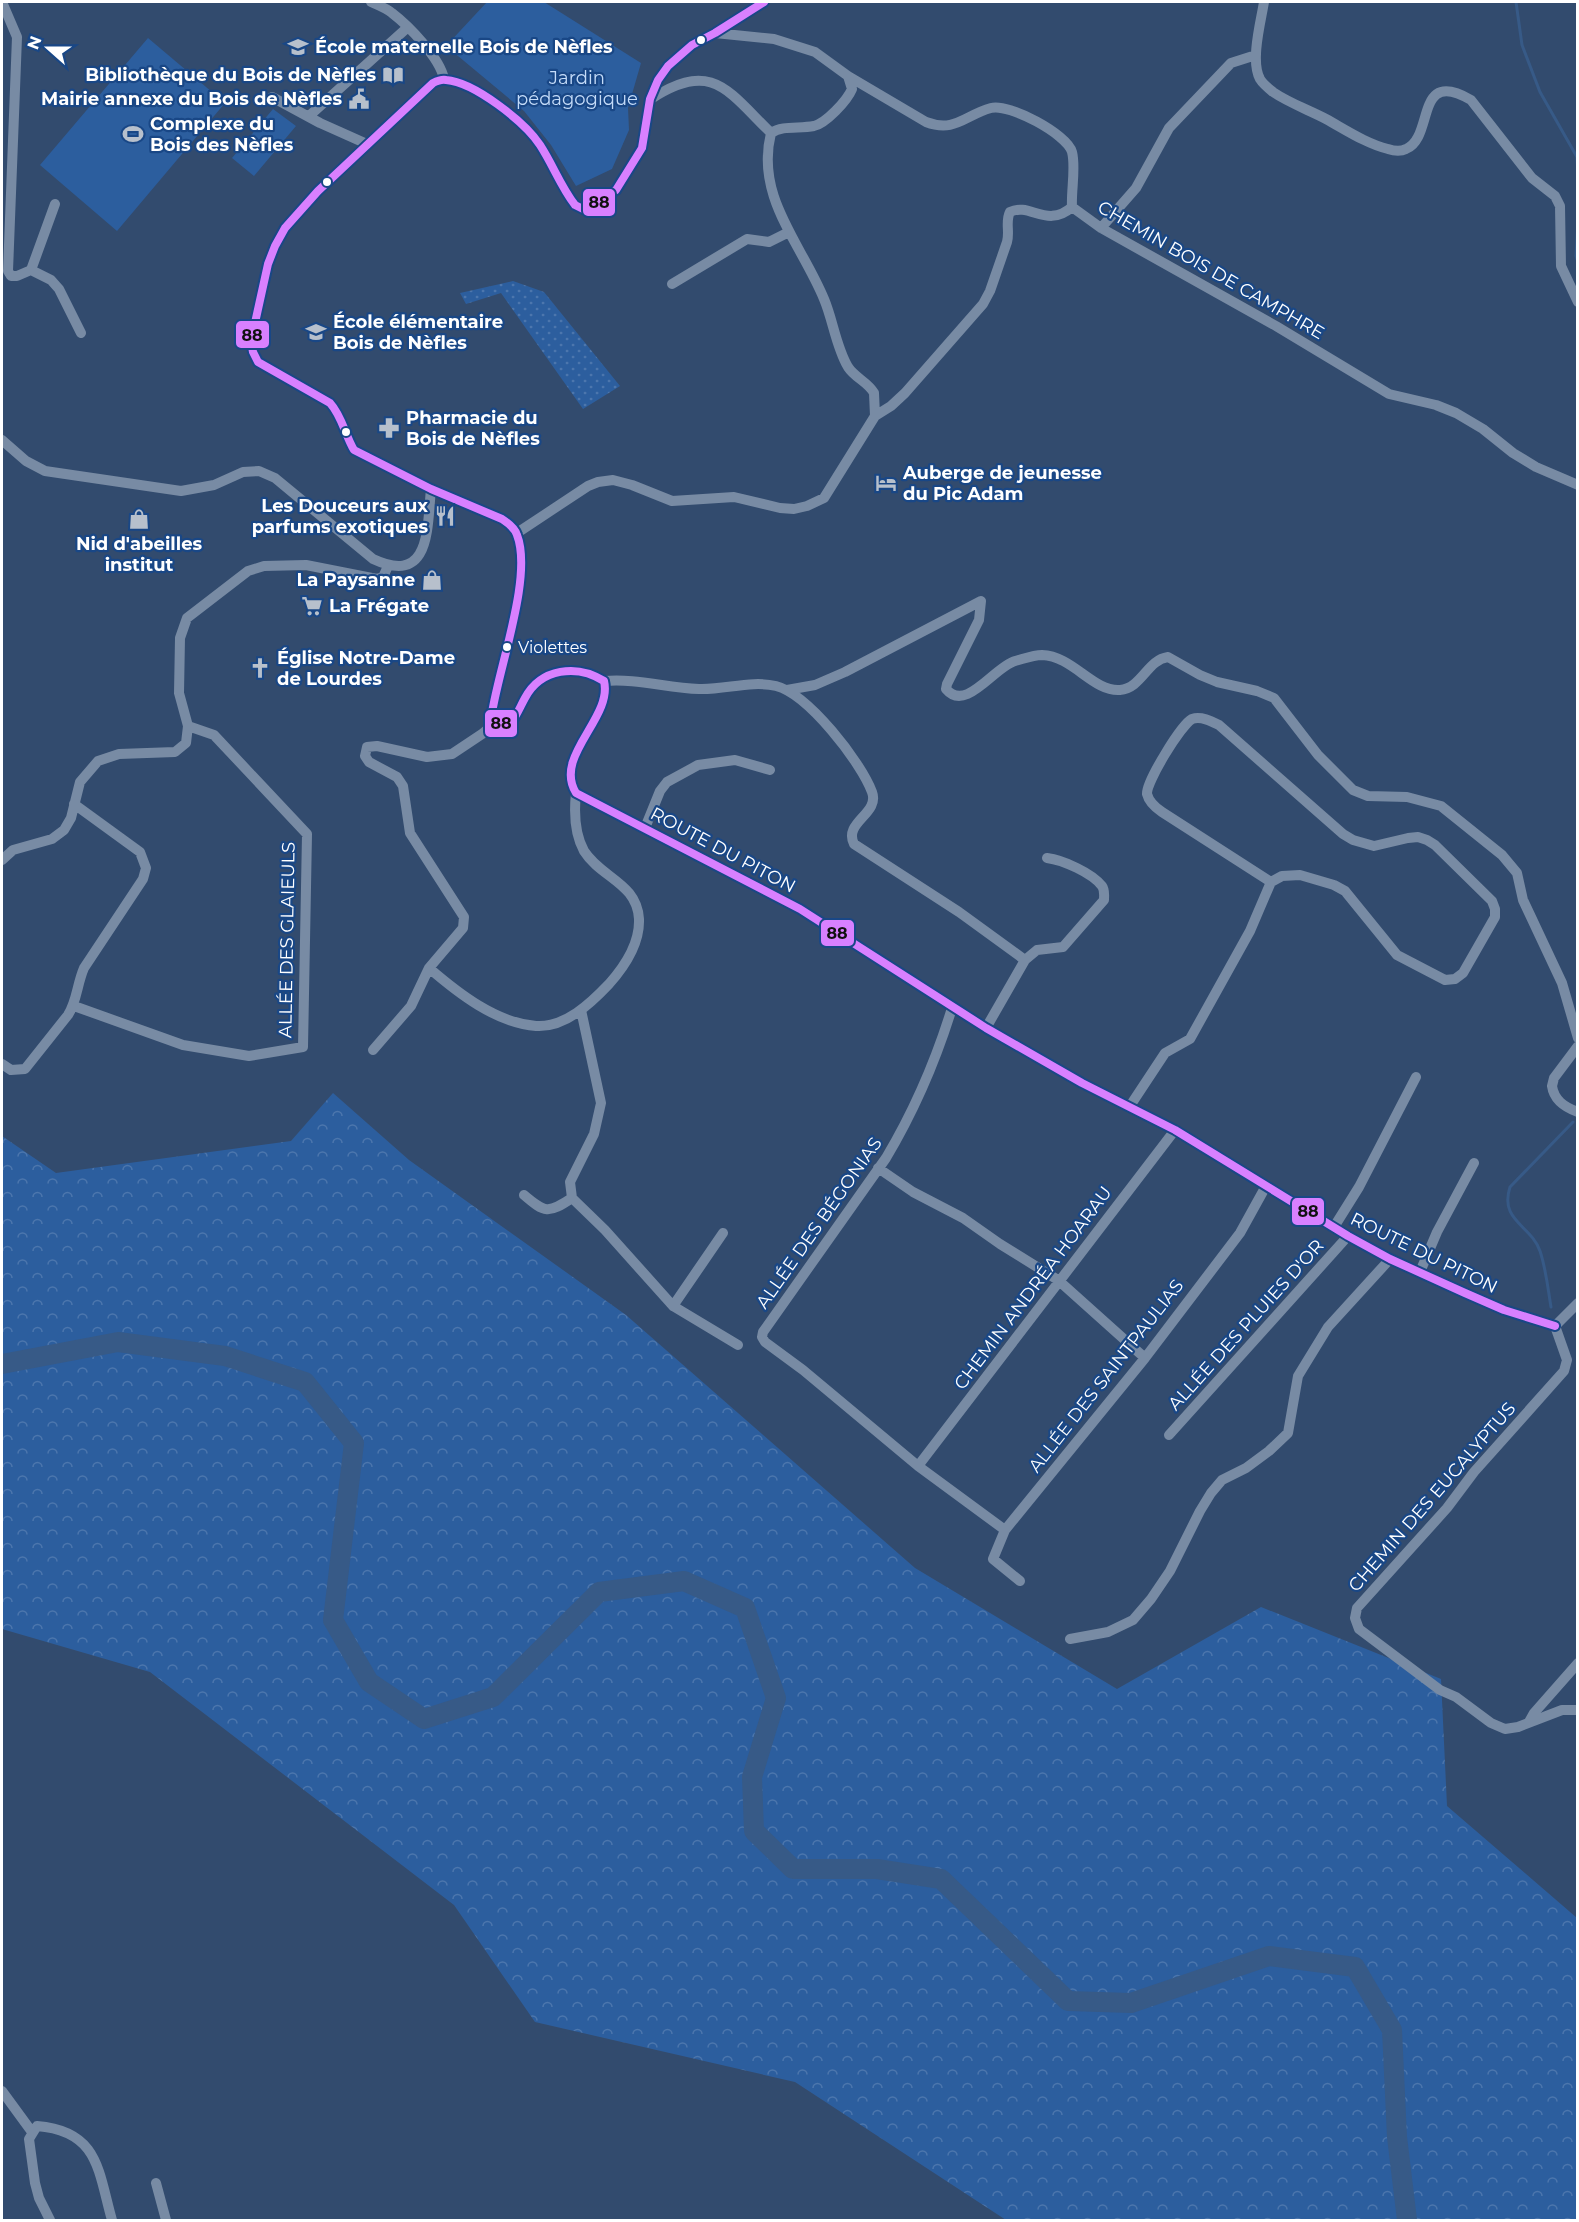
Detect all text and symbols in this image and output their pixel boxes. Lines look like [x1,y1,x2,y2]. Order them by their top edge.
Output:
north arrow [18,18,78,78]
text: N [23,33,46,52]
unlabelled marker [695,34,707,46]
school or university icon: École maternelle Bois de Nèfles [286,35,310,59]
place label: École maternelle Bois de Nèfles [315,36,613,58]
library icon: Bibliothèque du Bois de Nèfles [381,63,405,87]
place label: Bibliothèque du Bois de Nèfles [85,64,376,86]
park label: Jardin pédagogique [516,67,638,110]
public building icon: Mairie annexe du Bois de Nèfles [347,87,371,111]
place label: Mairie annexe du Bois de Nèfles [41,88,342,110]
place label: Complexe du Bois des Nèfles [150,113,294,156]
sports icon: Complexe du Bois des Nèfles [121,122,145,146]
unlabelled marker [321,176,333,188]
line badge: 88 [582,188,616,217]
text: 88 [588,193,610,212]
street label: CHEMIN BOIS DE CAMPHRE [1094,196,1328,344]
place label: École élémentaire Bois de Nèfles [333,311,503,354]
line badge: 88 [235,320,270,349]
school or university icon: École élémentaire Bois de Nèfles [304,320,328,344]
text: 88 [241,326,263,345]
place label: Pharmacie du Bois de Nèfles [406,407,540,450]
pharmacy icon: Pharmacie du Bois de Nèfles [377,416,401,440]
unlabelled marker [340,426,352,438]
place label: Auberge de jeunesse du Pic Adam [902,462,1102,505]
hotel icon: Auberge de jeunesse du Pic Adam [874,471,898,495]
place label: Les Douceurs aux parfums exotiques [252,495,428,538]
restaurant icon: Les Douceurs aux parfums exotiques [433,504,457,528]
shop icon: Nid d'abeilles institut [127,507,151,531]
place label: Nid d'abeilles institut [76,533,203,576]
shop icon: La Paysanne [420,568,444,592]
place label: La Paysanne [296,569,415,591]
supermarket icon: La Frégate [300,594,324,618]
place label: La Frégate [329,595,429,617]
place label: Violettes [518,638,587,657]
marker: Violettes [501,641,513,653]
place label: Église Notre-Dame de Lourdes [277,647,455,690]
church icon: Église Notre-Dame de Lourdes [248,656,272,680]
line badge: 88 [484,709,518,738]
text: 88 [490,714,512,733]
street label: ROUTE DU PITON [647,802,799,898]
street label: ALLÉE DES GLAIEULS [274,842,300,1038]
line badge: 88 [820,919,855,947]
text: 88 [826,924,848,943]
street label: ALLÉE DES BÉGONIAS [751,1133,887,1313]
street label: CHEMIN ANDRÉA HOARAU [949,1182,1117,1394]
line badge: 88 [1291,1197,1325,1226]
text: 88 [1297,1202,1319,1221]
street label: ROUTE DU PITON [1347,1208,1501,1298]
street label: ALLÉE DES PLUIES D'OR [1163,1235,1329,1415]
street label: ALLÉE DES SAINTPAULIAS [1024,1275,1188,1477]
street label: CHEMIN DES EUCALYPTUS [1344,1398,1520,1596]

